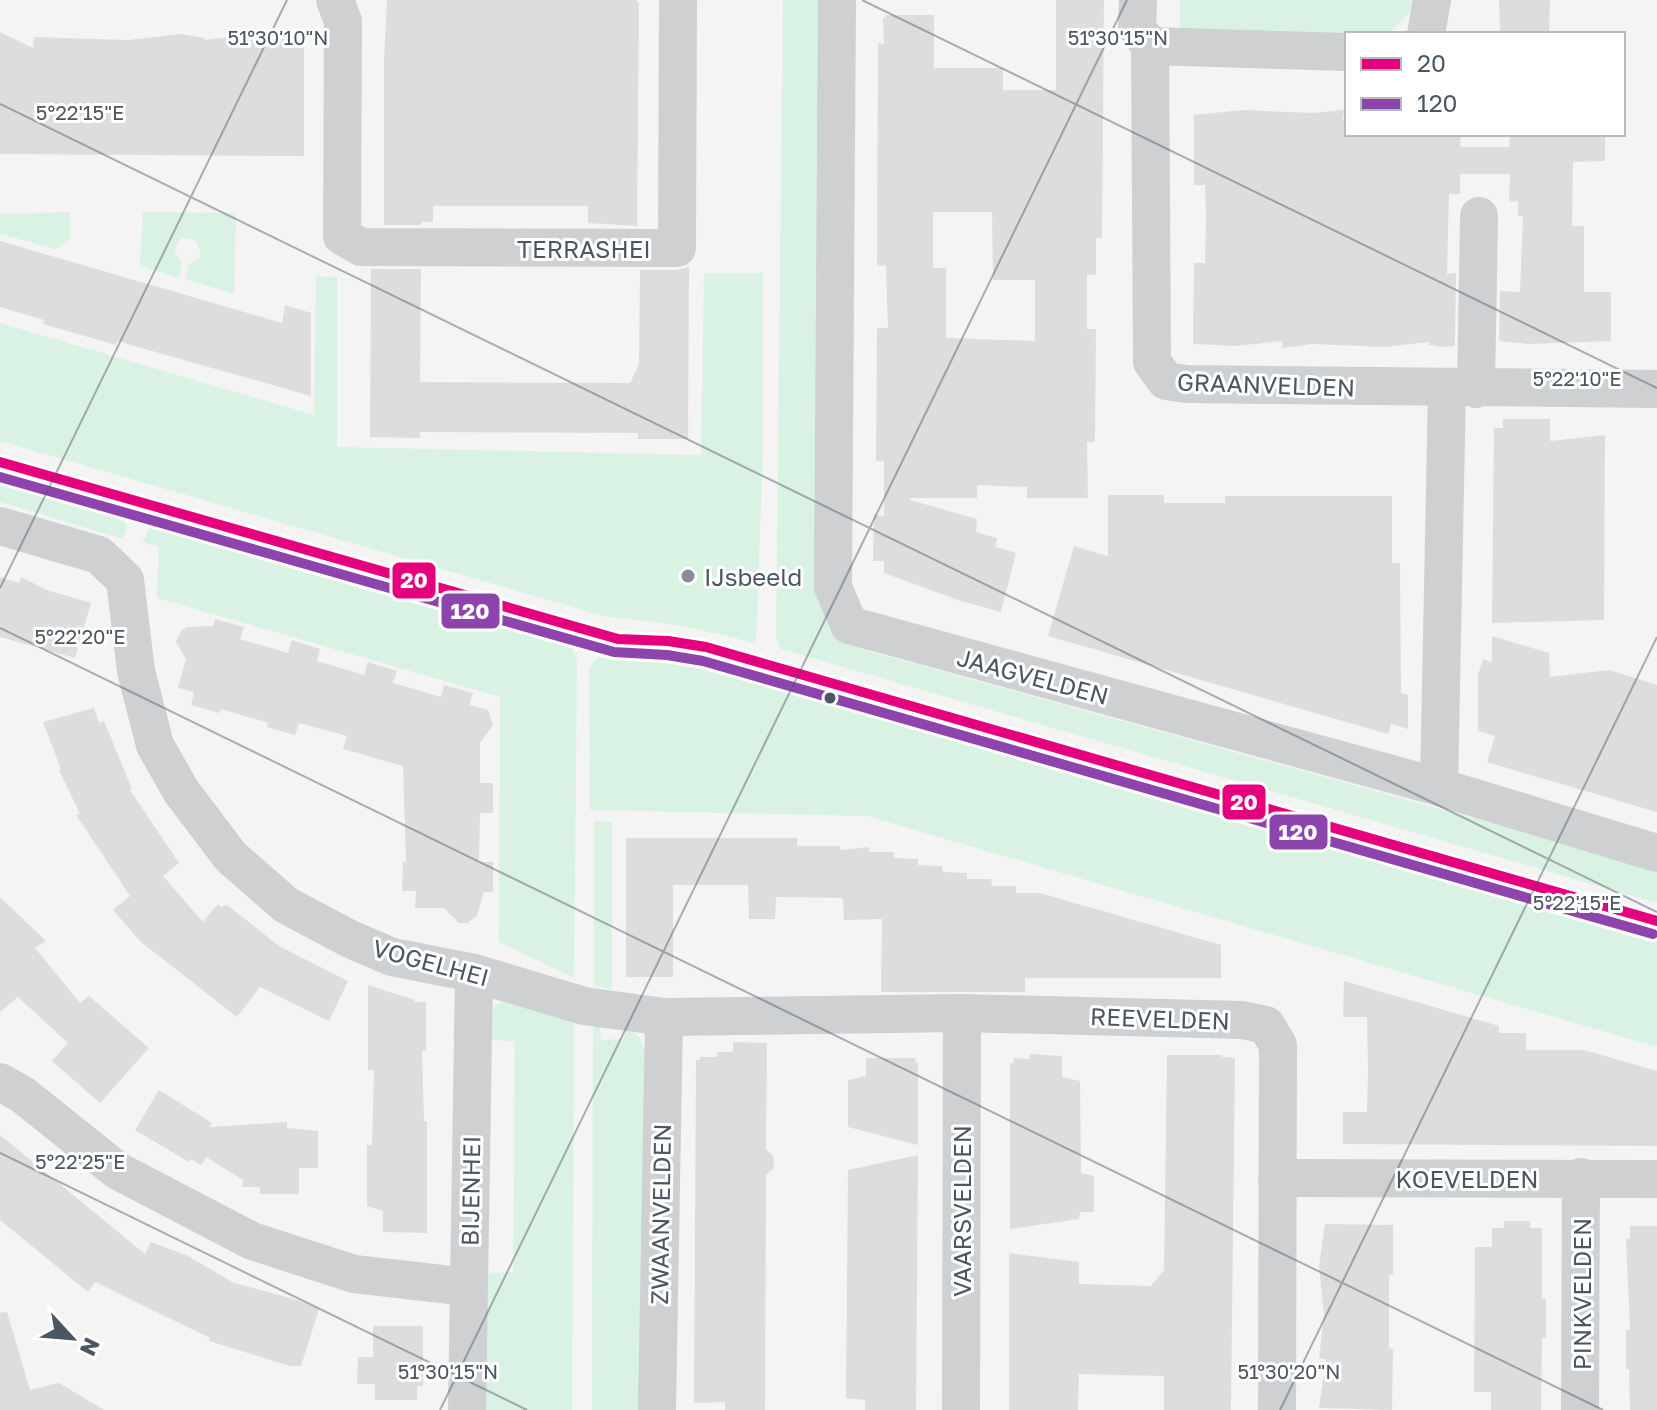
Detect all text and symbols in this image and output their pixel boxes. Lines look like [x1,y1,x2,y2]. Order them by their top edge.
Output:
text: 51°30'10"N [227,25,329,49]
text: 51°30'15"N [1068,25,1168,49]
legend [1345,32,1625,136]
text: 20 [1417,48,1446,77]
text: 120 [1417,88,1457,117]
text: 5°22'15"E [36,100,124,124]
street label: TERRASHEI [517,234,651,263]
street label: GRAANVELDEN [1176,366,1356,402]
text: 5°22'10"E [1532,366,1622,390]
line badge: 20 [391,561,437,600]
place label: IJsbeeld [704,562,802,591]
text: 20 [400,566,428,593]
marker: IJsbeeld [679,567,697,585]
line badge: 120 [440,592,501,630]
text: 120 [450,597,490,624]
text: 5°22'20"E [35,624,126,648]
street label: JAAGVELDEN [954,642,1112,710]
unlabelled marker [822,690,838,706]
line badge: 20 [1221,783,1267,821]
text: 20 [1230,788,1258,815]
line badge: 120 [1268,813,1329,851]
text: 120 [1278,818,1318,845]
text: 5°22'15"E [1533,890,1621,914]
street label: VOGELHEI [370,933,492,991]
street label: REEVELDEN [1090,1001,1230,1035]
street label: ZWAANVELDEN [644,1123,676,1305]
street label: VAARSVELDEN [947,1125,976,1297]
street label: BIJENHEI [455,1136,485,1246]
text: 5°22'25"E [35,1149,125,1173]
street label: KOEVELDEN [1396,1164,1538,1193]
street label: PINKVELDEN [1567,1218,1596,1370]
north arrow [32,1298,112,1378]
text: N [75,1334,106,1360]
text: 51°30'15"N [398,1359,498,1383]
text: 51°30'20"N [1238,1359,1341,1383]

